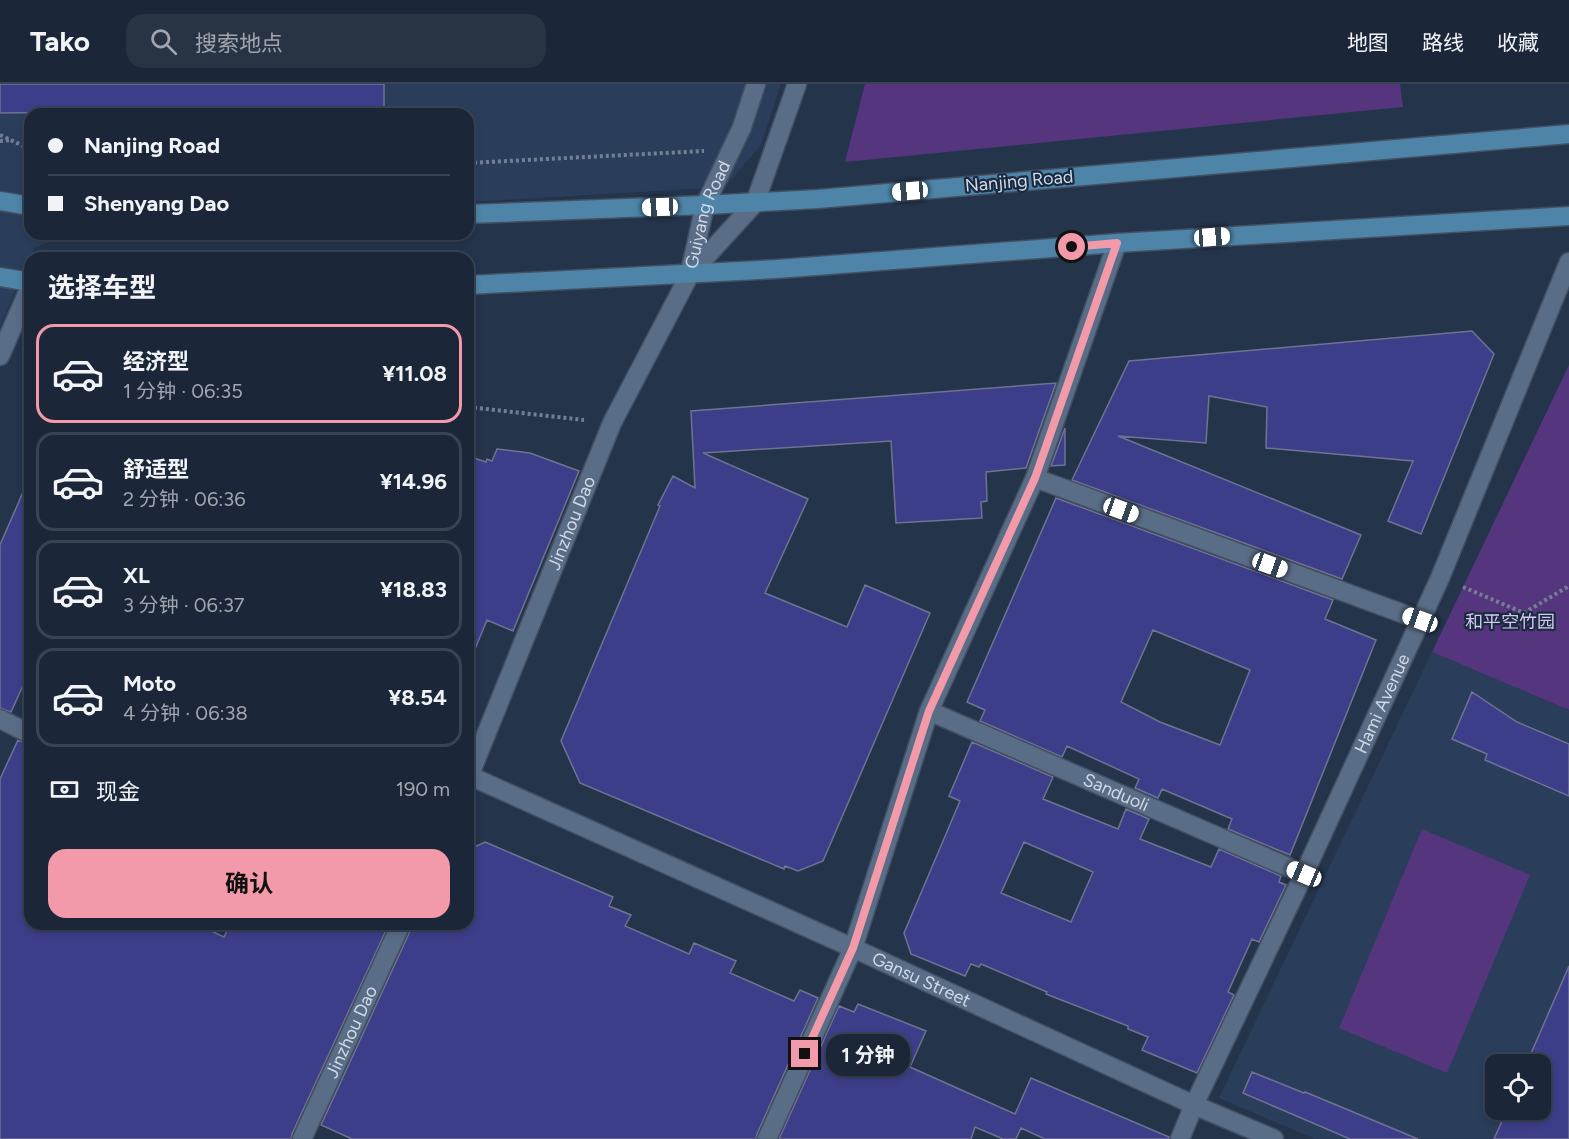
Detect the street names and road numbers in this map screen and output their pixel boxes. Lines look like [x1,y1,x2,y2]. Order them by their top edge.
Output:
street label: Guiyang Road [680,157,735,271]
street label: Nanjing Road [964,165,1074,197]
street label: Jinzhou Dao [543,473,600,573]
street label: Hami Avenue [1350,650,1415,757]
street label: Sanduoli [1080,768,1152,816]
street label: Gansu Street [868,947,974,1012]
street label: Jinzhou Dao [321,982,382,1082]

